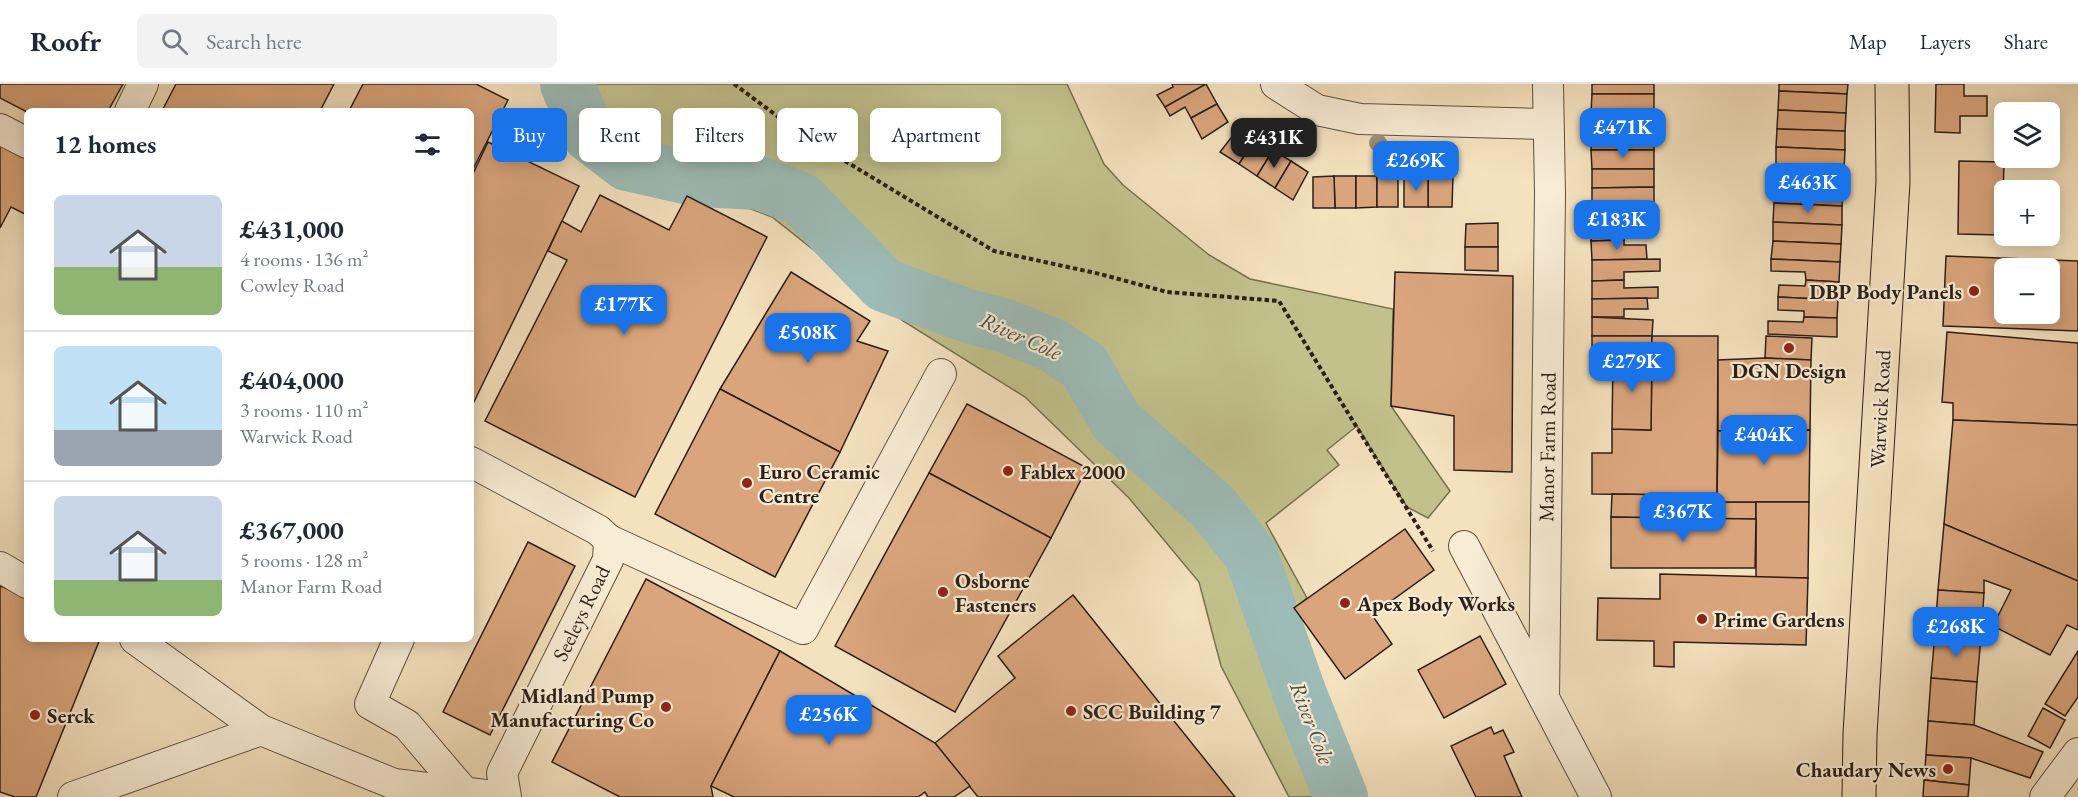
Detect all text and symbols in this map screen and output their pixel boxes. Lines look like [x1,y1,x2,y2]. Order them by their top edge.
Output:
search box [137,14,557,68]
text: Roofr [30,23,101,59]
icon: search [158,25,191,58]
text: Search here [206,27,302,56]
text: Map [1849,28,1887,55]
text: Layers [1920,28,1971,55]
text: Share [2004,28,2048,55]
map controls [1994,102,2060,324]
button: layers [1994,102,2060,168]
chip: Buy [492,108,567,162]
chip: Rent [579,108,661,162]
chip: Filters [673,108,765,162]
chip: New [777,108,858,162]
chip: Apartment [870,108,1001,162]
pin: £471K [1581,108,1665,159]
text: £471K [1594,114,1652,140]
pin: £431K [1232,118,1316,169]
text: £431K [1245,124,1303,150]
text: 12 homes [54,127,156,161]
icon: filters [411,128,444,161]
pin: £269K [1374,141,1458,192]
text: £269K [1387,147,1445,173]
pin: £463K [1766,163,1850,214]
text: £463K [1779,169,1837,195]
button: + [1994,180,2060,246]
pin: £183K [1575,200,1659,251]
text: £183K [1588,206,1646,232]
text: £431,000 [240,212,344,246]
icon: home [102,219,174,291]
text: 4 rooms · 136 m² [240,246,368,272]
button: − [1994,258,2060,324]
text: Cowley Road [240,272,345,298]
place label: DBP Body Panels [1809,278,1962,305]
marker: DBP Body Panels [1967,284,1981,298]
pin: £177K [582,285,666,336]
text: £177K [595,291,653,317]
water label: River Cole [976,305,1067,367]
pin: £508K [766,313,850,364]
text: £508K [779,319,837,345]
marker: DGN Design [1782,341,1796,355]
pin: £279K [1590,342,1674,393]
text: £279K [1603,348,1661,374]
street label: Warwick Road [1863,349,1897,469]
place label: DGN Design [1732,357,1846,384]
text: £404,000 [240,363,344,397]
icon: home [102,370,174,442]
street label: Manor Farm Road [1532,372,1562,522]
text: 3 rooms · 110 m² [240,397,368,423]
pin: £404K [1722,415,1806,466]
text: £404K [1735,421,1793,447]
text: Warwick Road [240,423,353,449]
place label: Euro Ceramic Centre [759,458,880,509]
place label: Fablex 2000 [1020,458,1125,485]
marker: Fablex 2000 [1001,464,1015,478]
marker: Euro Ceramic Centre [740,476,754,490]
pin: £367K [1641,492,1725,543]
text: £367K [1654,498,1712,524]
text: £367,000 [240,513,344,547]
icon: home [102,520,174,592]
text: 5 rooms · 128 m² [240,547,368,573]
street label: Seeleys Road [546,560,616,665]
place label: Osborne Fasteners [955,567,1036,618]
text: Manor Farm Road [240,573,382,599]
marker: Osborne Fasteners [936,585,950,599]
place label: Apex Body Works [1356,590,1515,617]
marker: Apex Body Works [1338,596,1352,610]
place label: Prime Gardens [1714,606,1845,633]
pin: £268K [1914,607,1998,658]
marker: Prime Gardens [1695,612,1709,626]
text: £268K [1927,613,1985,639]
water label: River Cole [1283,677,1341,769]
place label: Midland Pump Manufacturing Co [490,682,654,733]
pin: £256K [787,695,871,746]
place label: SCC Building 7 [1083,698,1222,725]
marker: Midland Pump Manufacturing Co [659,700,673,714]
text: £256K [800,701,858,727]
place label: Serck [47,702,95,729]
marker: SCC Building 7 [1064,704,1078,718]
marker: Serck [28,708,42,722]
place label: Chaudary News [1796,756,1936,783]
marker: Chaudary News [1941,762,1955,776]

